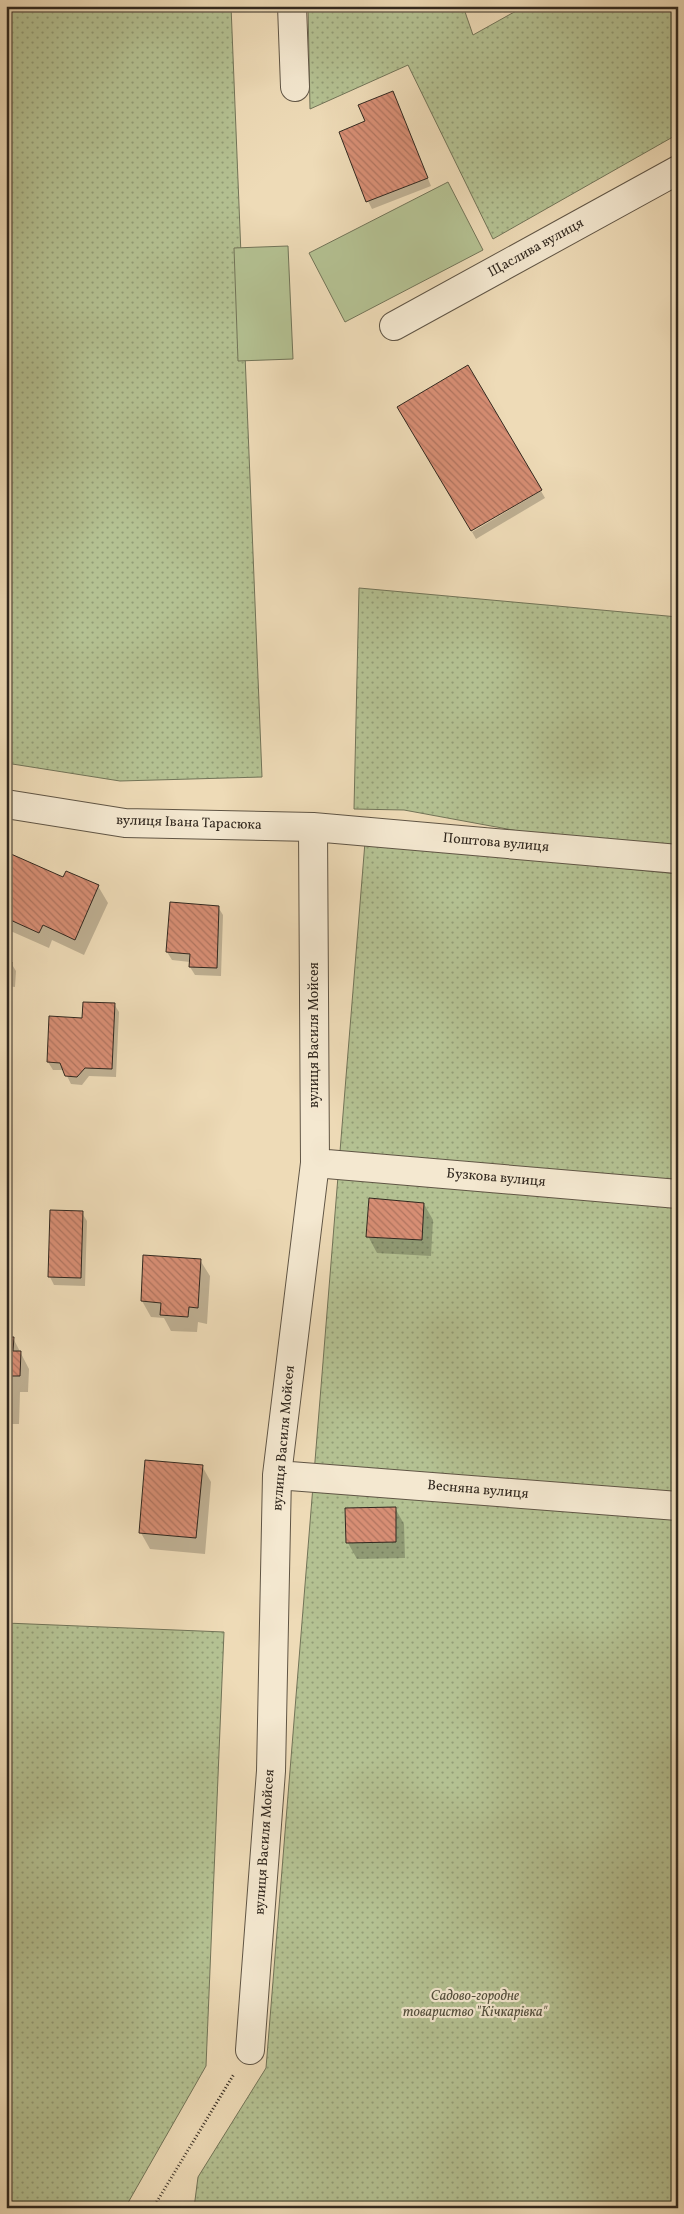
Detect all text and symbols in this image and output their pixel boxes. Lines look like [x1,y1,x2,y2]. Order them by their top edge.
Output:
street label: Щаслива вулиця [485,214,587,282]
street label: вулиця Івана Тарасюка [116,811,262,835]
street label: Поштова вулиця [442,829,550,857]
street label: вулиця Василя Мойсея [305,962,324,1108]
street label: Бузкова вулиця [446,1164,546,1192]
street label: вулиця Василя Мойсея [268,1365,300,1511]
street label: Весняна вулиця [427,1476,529,1504]
street label: вулиця Василя Мойсея [250,1769,280,1915]
park label: Садово-городне товариство "Кічкарівка" [403,1987,549,2022]

